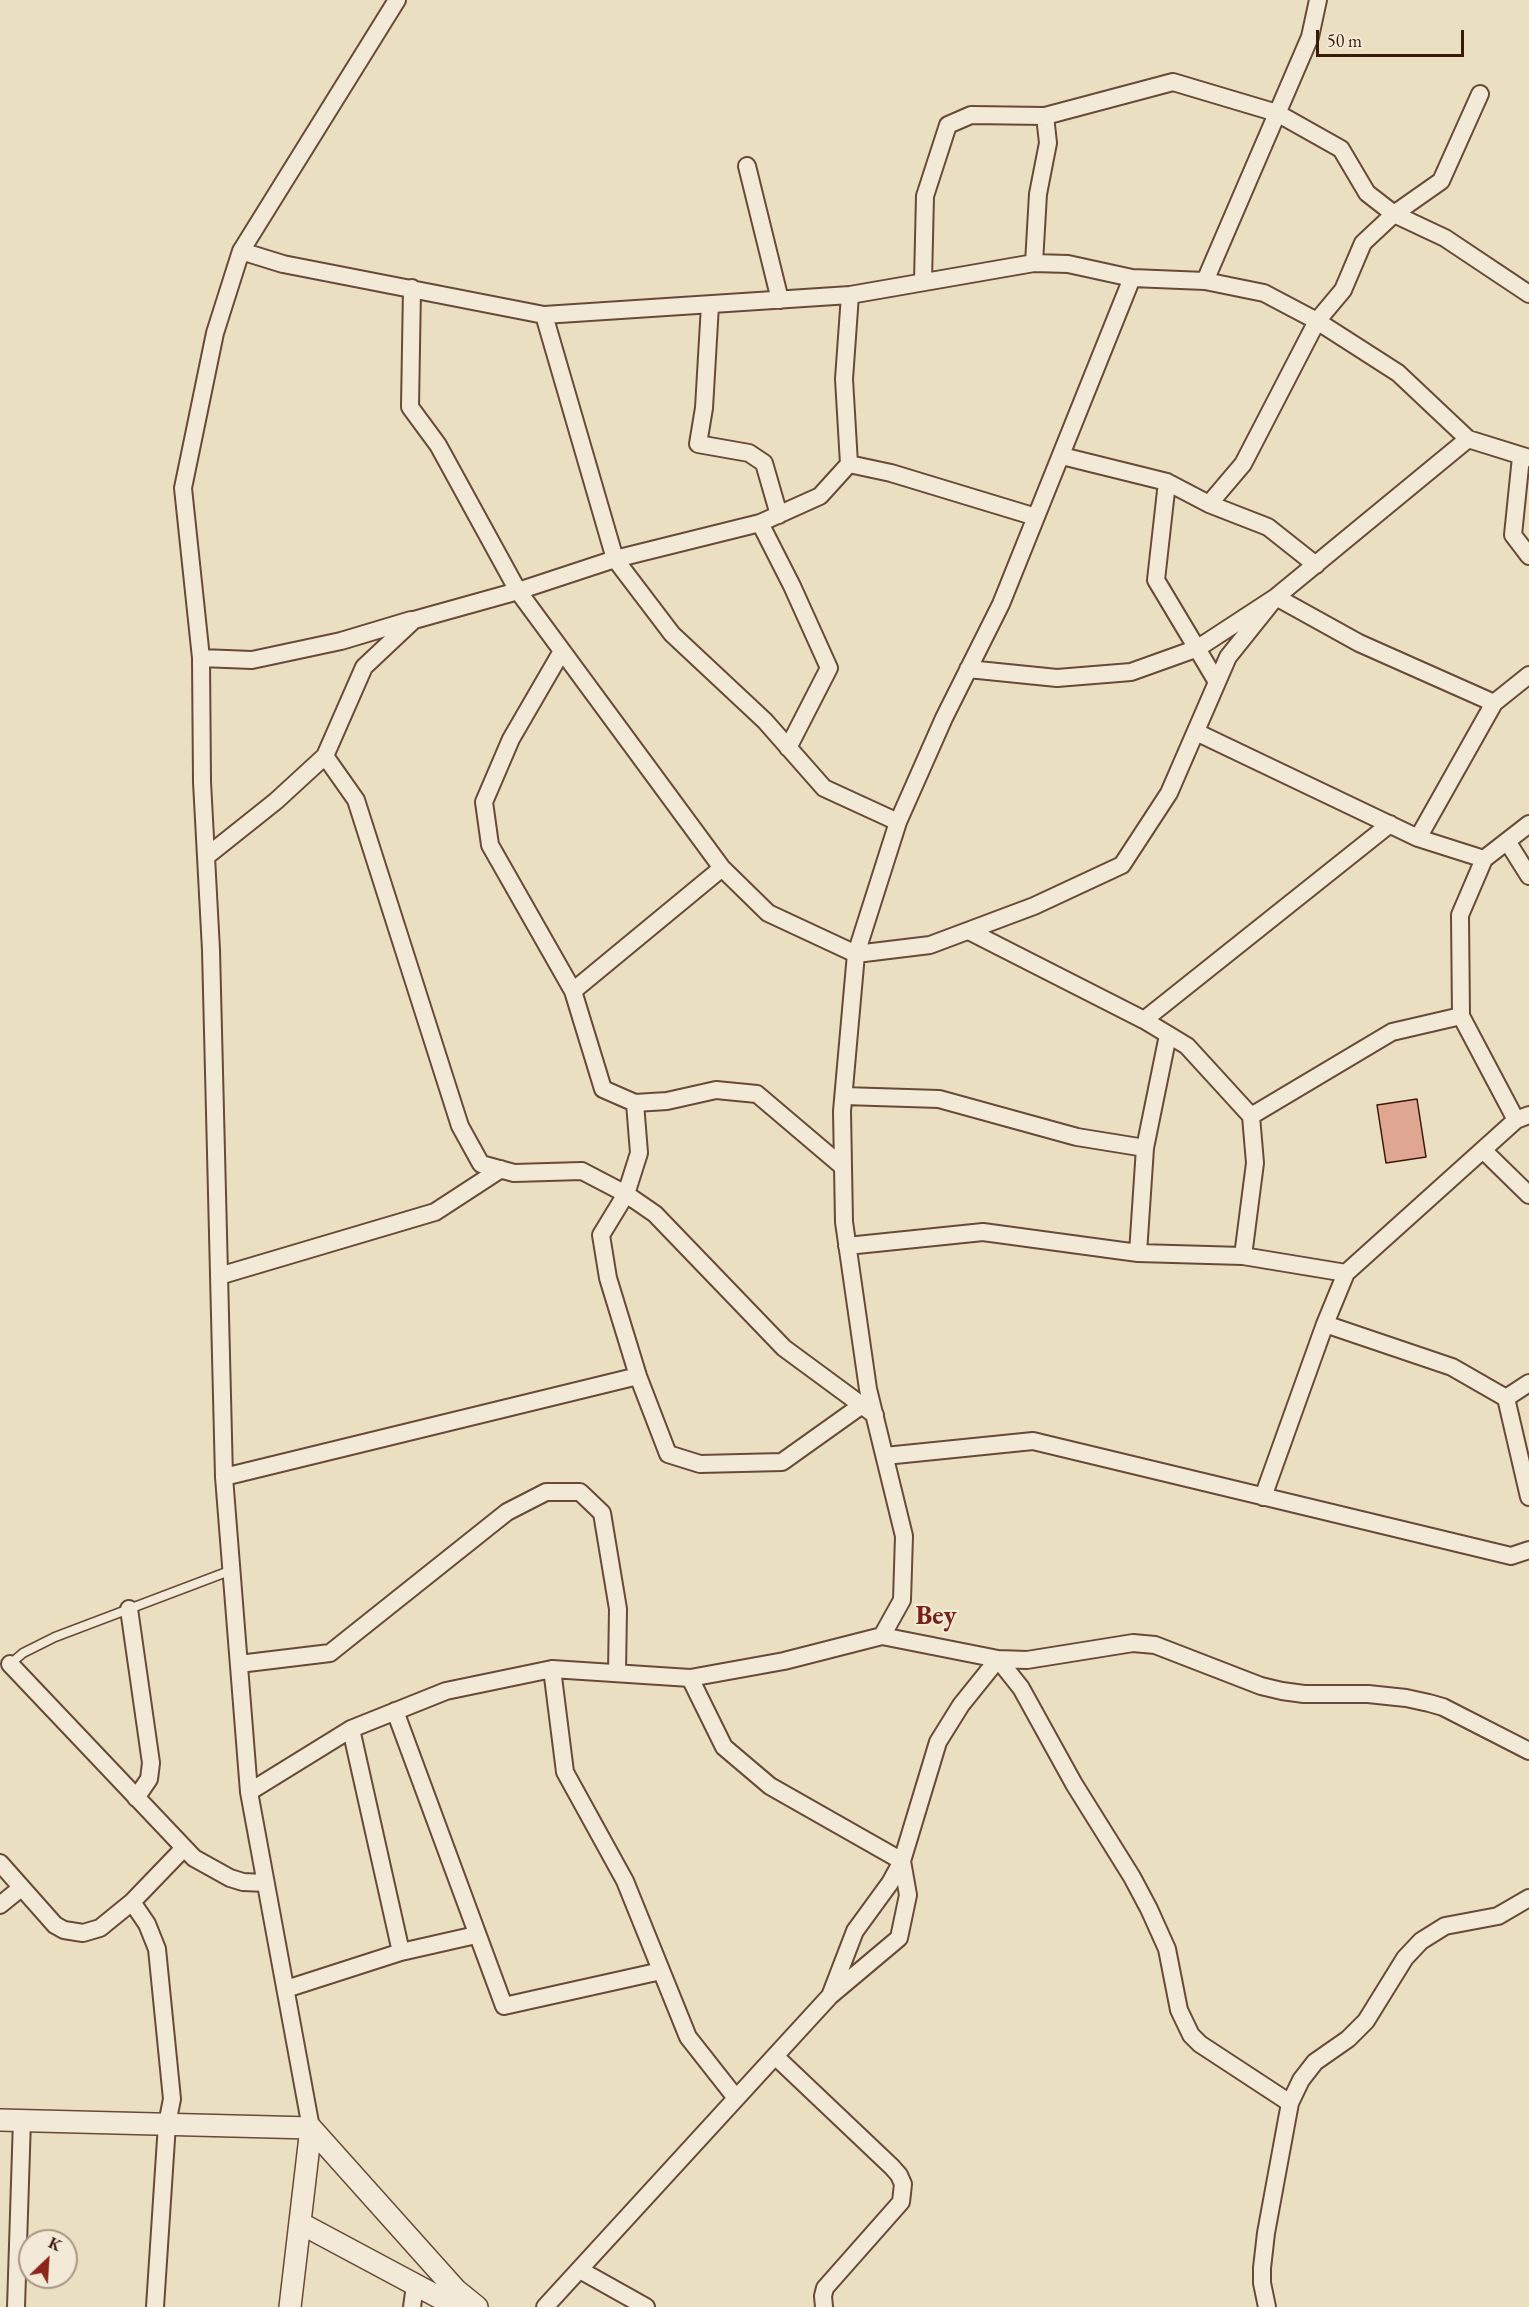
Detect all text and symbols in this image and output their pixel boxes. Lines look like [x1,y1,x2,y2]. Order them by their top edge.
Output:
scale bar [1319,18,1468,56]
text: 50 m [1327,29,1362,52]
district label: Bey [915,1601,957,1633]
north arrow [18,2229,78,2289]
text: K [45,2232,65,2256]

